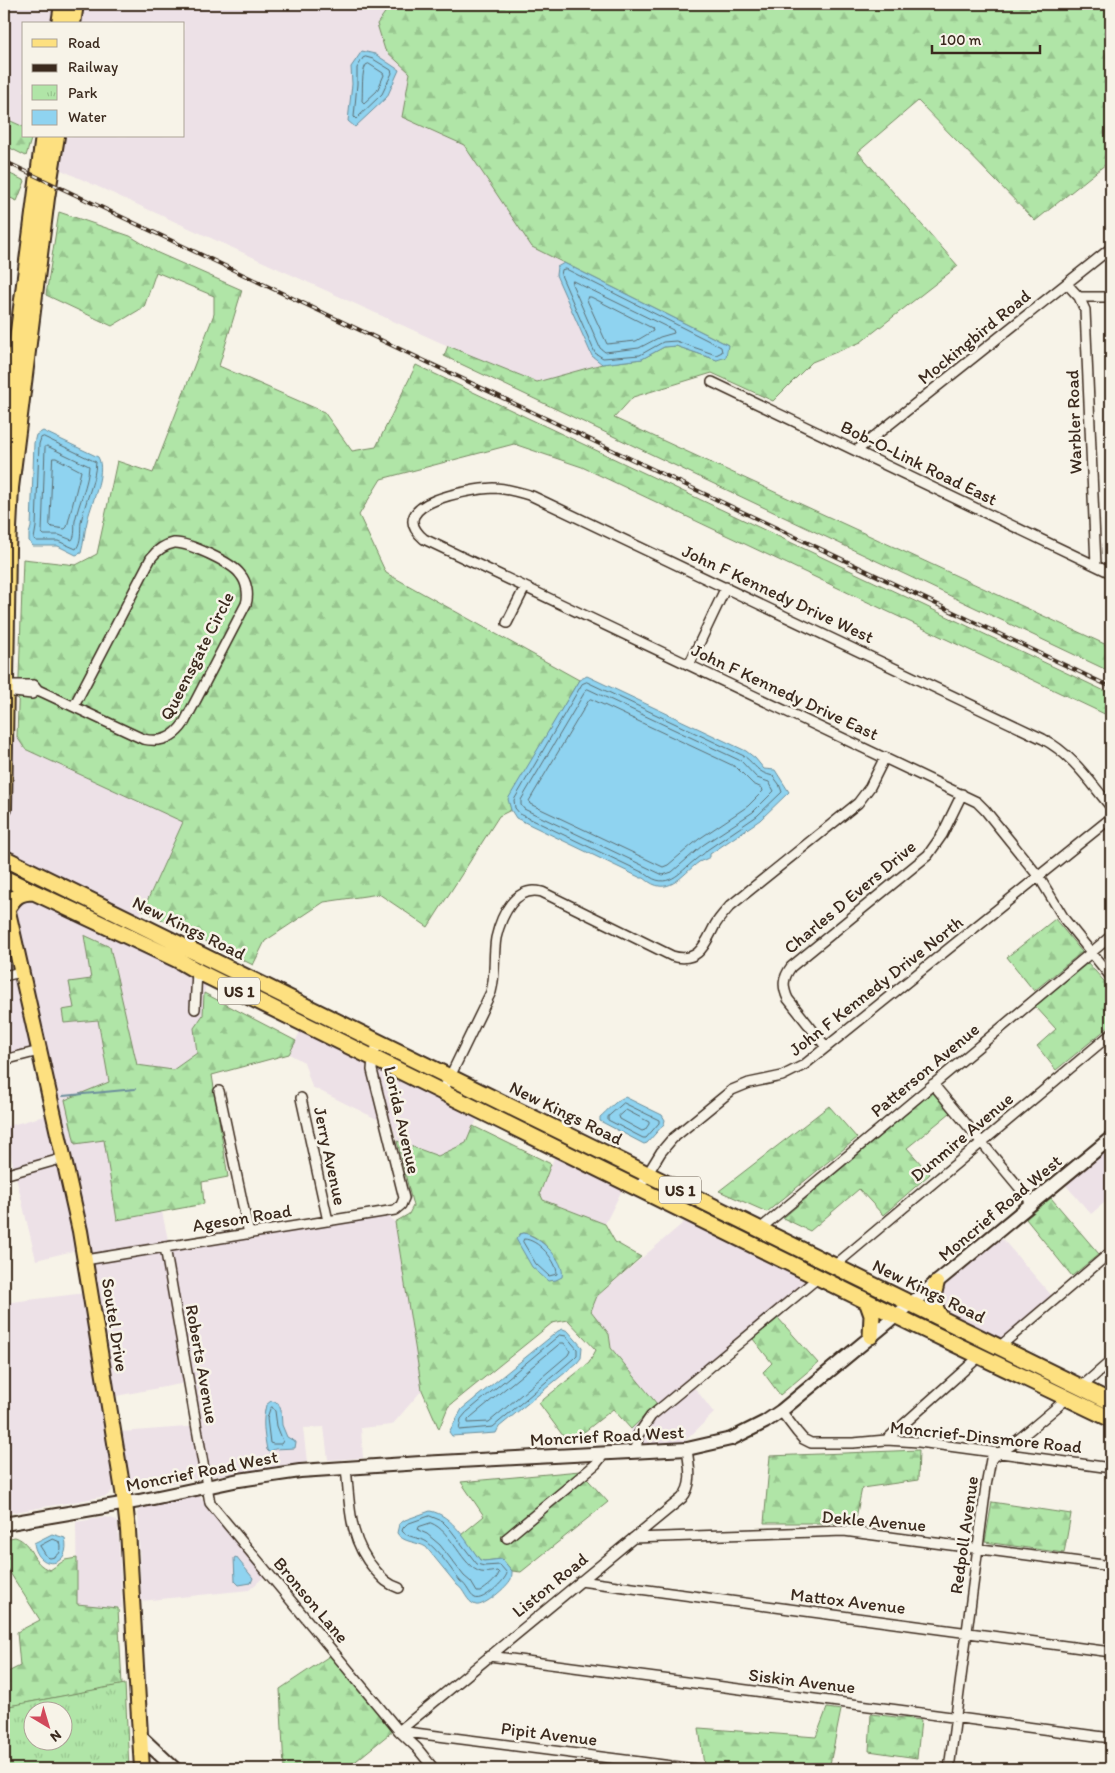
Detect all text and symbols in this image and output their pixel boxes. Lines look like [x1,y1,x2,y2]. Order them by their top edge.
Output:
legend [22,22,185,138]
scale bar [932,22,1040,54]
text: 100 m [940,31,982,49]
text: Road [68,34,101,52]
text: Railway [68,58,118,76]
text: Park [68,84,98,102]
text: Water [68,108,107,126]
street label: Mockingbird Road [913,285,1035,389]
street label: Warbler Road [1061,369,1087,475]
street label: Bob-O-Link Road East [837,416,1001,511]
street label: John F Kennedy Drive West [679,540,878,648]
street label: Queensgate Circle [155,588,239,724]
street label: John F Kennedy Drive East [688,639,882,745]
street label: Charles D Evers Drive [780,835,920,959]
street label: New Kings Road [129,891,249,965]
street label: John F Kennedy Drive North [785,911,967,1061]
road number: US 1 [218,978,260,1004]
street label: Patterson Avenue [866,1018,984,1122]
street label: Lorida Avenue [379,1064,425,1176]
street label: New Kings Road [506,1076,626,1150]
street label: Dunmire Avenue [906,1088,1018,1186]
street label: Jerry Avenue [309,1105,351,1207]
street label: Moncrief Road West [934,1150,1066,1266]
road number: US 1 [659,1176,701,1204]
street label: Ageson Road [191,1199,293,1237]
street label: New Kings Road [869,1254,989,1328]
street label: Soutel Drive [97,1277,133,1373]
street label: Roberts Avenue [181,1303,223,1425]
street label: Moncrief-Dinsmore Road [889,1416,1083,1458]
street label: Moncrief Road West [529,1421,685,1451]
street label: Moncrief Road West [124,1445,280,1497]
street label: Redpoll Avenue [945,1475,983,1595]
street label: Dekle Avenue [821,1505,927,1537]
street label: Liston Road [508,1548,592,1622]
street label: Bronson Lane [269,1552,353,1648]
street label: Mattox Avenue [789,1583,907,1619]
street label: Siskin Avenue [747,1664,857,1698]
north arrow [22,1700,72,1750]
street label: Pipit Avenue [500,1717,598,1751]
text: N [47,1726,65,1745]

